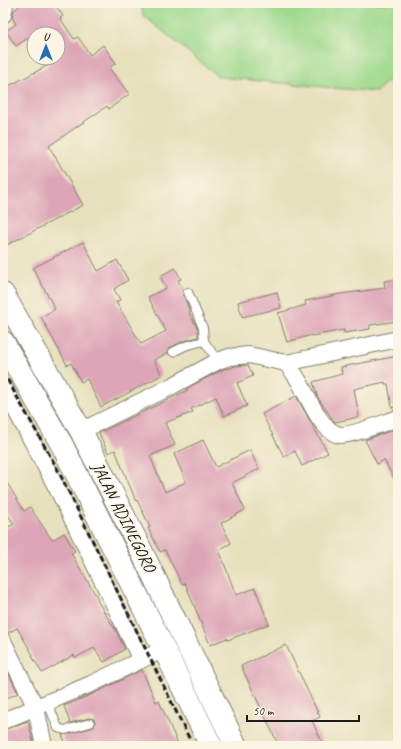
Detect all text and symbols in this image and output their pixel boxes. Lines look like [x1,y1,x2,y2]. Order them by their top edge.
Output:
north arrow [26,26,66,66]
text: U [43,29,51,43]
street label: JALAN ADINEGORO [87,458,162,578]
scale bar [247,697,359,723]
text: 50 m [253,703,275,719]

